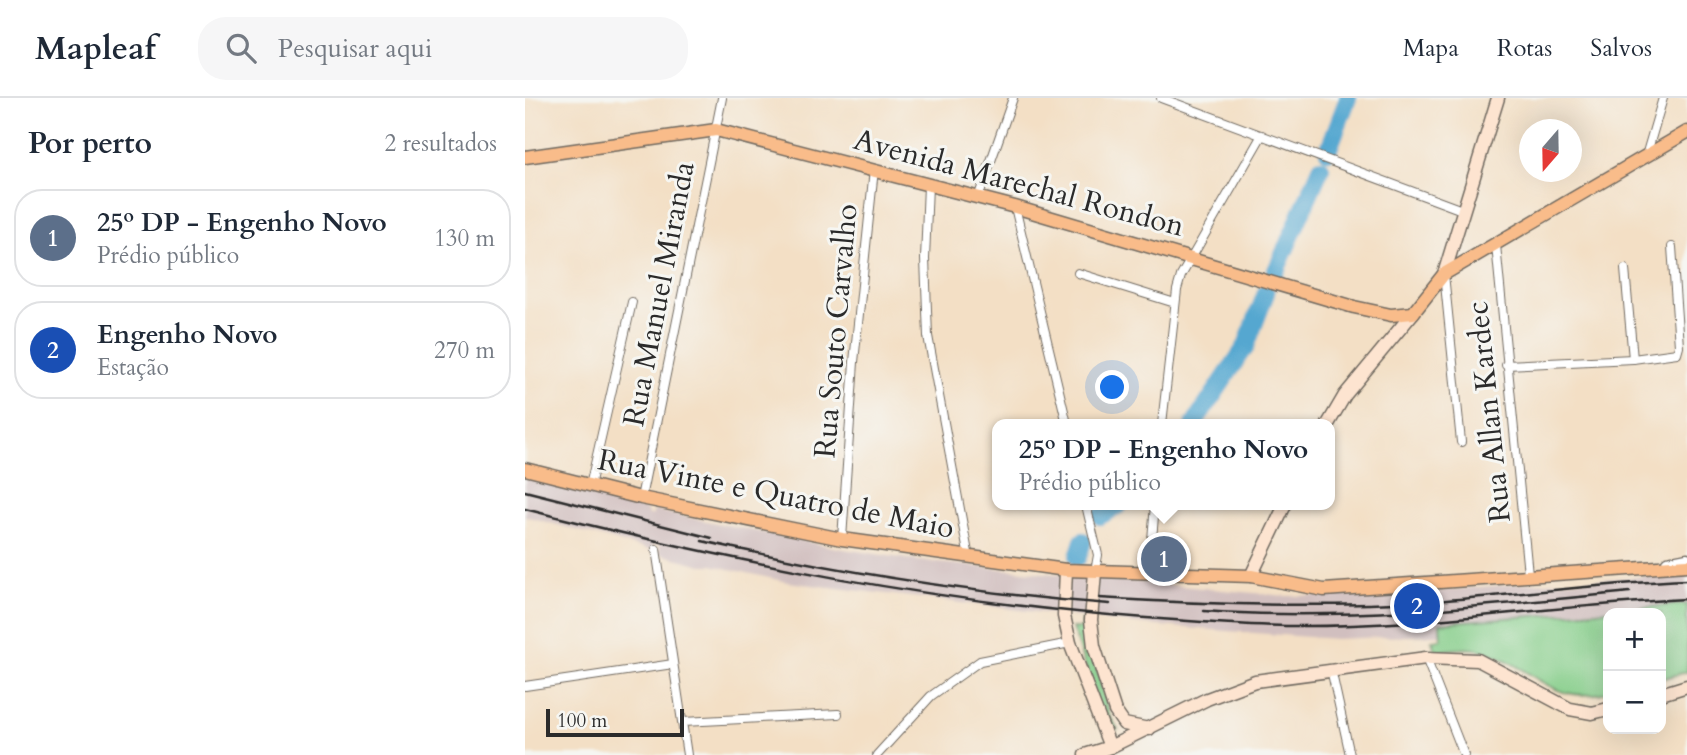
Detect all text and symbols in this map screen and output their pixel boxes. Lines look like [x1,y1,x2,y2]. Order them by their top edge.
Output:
search box [198,17,688,80]
text: Mapleaf [35,26,156,71]
icon: search [222,29,260,67]
text: Pesquisar aqui [278,31,432,66]
text: Mapa [1403,32,1459,65]
text: Rotas [1497,32,1552,65]
text: Salvos [1590,32,1652,65]
street label: Avenida Marechal Rondon [849,119,1189,247]
north arrow [1519,119,1582,182]
text: Por perto [28,123,152,164]
text: 2 resultados [384,128,497,159]
street label: Rua Manuel Miranda [613,158,705,430]
street label: Rua Souto Carvalho [804,202,868,460]
text: 25º DP - Engenho Novo [97,205,387,240]
text: 1 [47,223,59,254]
text: 130 m [434,223,495,254]
text: Prédio público [97,240,239,271]
street label: Rua Allan Kardec [1457,299,1521,525]
text: Engenho Novo [97,317,277,352]
text: 2 [47,335,59,366]
text: 270 m [434,335,495,366]
text: Estação [97,352,169,383]
your location [1095,370,1129,404]
popup [992,419,1335,510]
text: 25º DP - Engenho Novo [1019,432,1308,467]
street label: Rua Vinte e Quatro de Maio [594,439,958,549]
text: Prédio público [1019,467,1161,498]
pin: 1 [1141,533,1187,585]
pin: 2 [1394,580,1440,632]
map controls [1603,608,1666,734]
button: + [1603,608,1666,671]
button: − [1603,671,1666,734]
scale bar [546,706,684,738]
text: 100 m [557,708,607,734]

